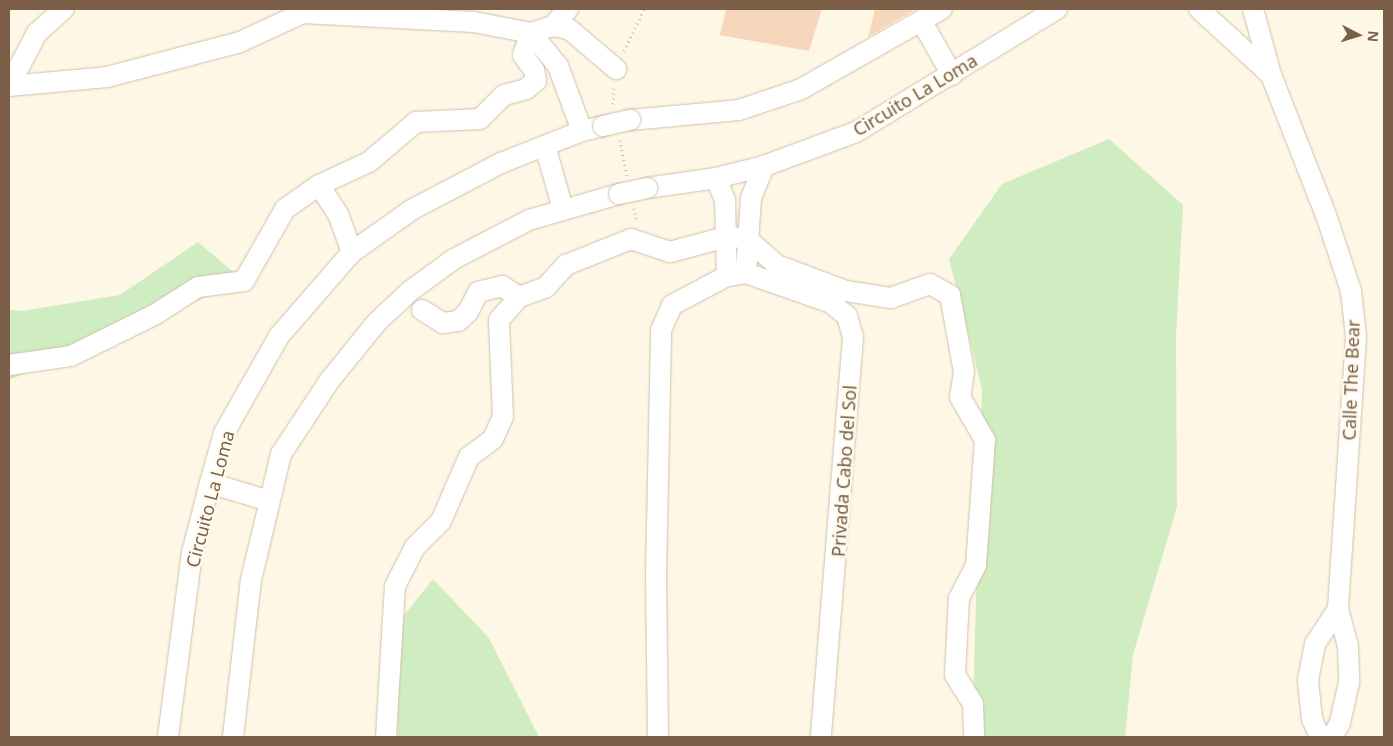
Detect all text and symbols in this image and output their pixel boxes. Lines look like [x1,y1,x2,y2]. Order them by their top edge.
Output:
north arrow [1333,10,1383,60]
text: N [1363,30,1383,43]
street label: Circuito La Loma [849,49,981,141]
street label: Calle The Bear [1338,319,1364,441]
street label: Privada Cabo del Sol [827,384,861,558]
street label: Circuito La Loma [181,428,239,570]

